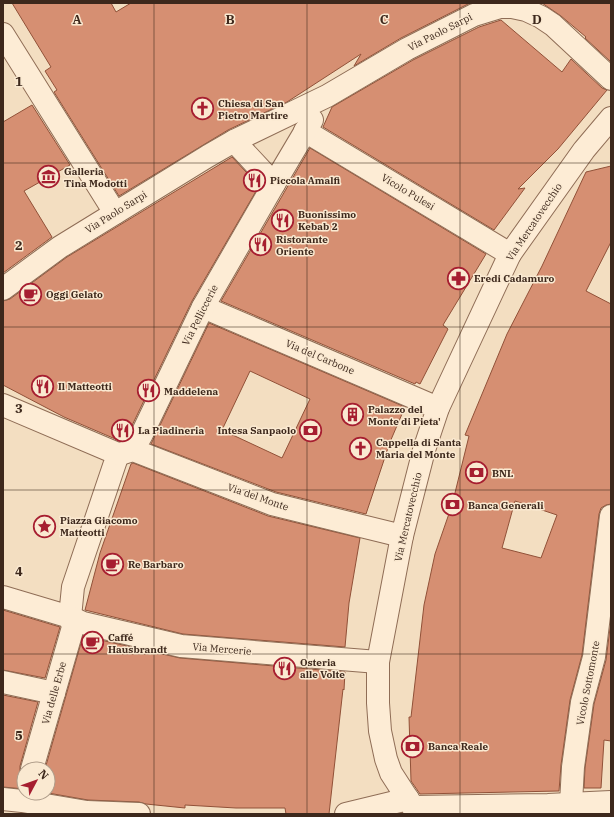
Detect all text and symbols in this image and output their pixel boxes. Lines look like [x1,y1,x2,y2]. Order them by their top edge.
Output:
street label: Via Paolo Sarpi [406,10,474,54]
text: A [72,11,82,28]
text: B [225,11,235,28]
text: C [380,11,389,28]
text: D [532,11,542,28]
text: 1 [15,73,23,90]
church icon: Chiesa di San Pietro Martire [190,96,216,122]
place label: Chiesa di San Pietro Martire [218,97,288,122]
museum icon: Galleria Tina Modotti [36,164,62,190]
place label: Galleria Tina Modotti [64,165,128,190]
restaurant icon: Piccola Amalfi [242,167,268,193]
street label: Vicolo Pulesi [379,171,437,213]
place label: Piccola Amalfi [270,174,341,187]
street label: Via Mercatovecchio [503,180,565,263]
street label: Via Paolo Sarpi [83,188,149,236]
restaurant icon: Buonissimo Kebab 2 [269,207,295,233]
place label: Buonissimo Kebab 2 [298,208,356,233]
restaurant icon: Ristorante Oriente [248,232,274,258]
place label: Ristorante Oriente [276,233,328,258]
text: 2 [15,237,23,254]
pharmacy icon: Eredi Cadamuro [446,265,472,291]
place label: Eredi Cadamuro [474,272,555,285]
cafe icon: Oggi Gelato [17,281,43,307]
street label: Via Pelliccerie [179,282,221,348]
place label: Oggi Gelato [46,288,103,301]
street label: Via del Carbone [283,337,357,377]
restaurant icon: Il Matteotti [29,373,55,399]
restaurant icon: Maddelena [135,378,161,404]
place label: Il Matteotti [58,380,113,393]
place label: Maddelena [164,385,219,398]
text: 3 [15,400,23,417]
building icon: Palazzo del Monte di Pieta' [339,402,365,428]
place label: Palazzo del Monte di Pieta' [368,403,441,428]
restaurant icon: La Piadineria [109,417,135,443]
bank icon: Intesa Sanpaolo [298,417,324,443]
place label: La Piadineria [138,424,204,437]
place label: Intesa Sanpaolo [217,424,296,437]
church icon: Cappella di Santa Maria del Monte [347,435,373,461]
place label: Cappella di Santa Maria del Monte [376,436,462,461]
bank icon: BNL [464,460,490,486]
place label: BNL [492,467,513,480]
street label: Via Mercatovecchio [391,471,425,563]
street label: Via del Monte [226,480,290,514]
bank icon: Banca Generali [439,492,465,518]
place label: Banca Generali [468,499,544,512]
place icon: Piazza Giacomo Matteotti [31,513,57,539]
place label: Piazza Giacomo Matteotti [60,514,138,539]
cafe icon: Re Barbaro [100,551,126,577]
place label: Re Barbaro [128,558,184,571]
text: 4 [15,563,23,580]
cafe icon: Caffé Hausbrandt [79,630,105,656]
place label: Caffé Hausbrandt [108,631,167,656]
street label: Via Mercerie [192,640,252,658]
street label: Vicolo Sottomonte [573,640,603,726]
restaurant icon: Osteria alle Volte [271,655,297,681]
place label: Osteria alle Volte [300,656,345,681]
street label: Via delle Erbe [39,660,69,726]
text: 5 [15,727,23,744]
bank icon: Banca Reale [400,733,426,759]
place label: Banca Reale [428,740,489,753]
north arrow [16,761,56,801]
text: N [35,767,52,783]

